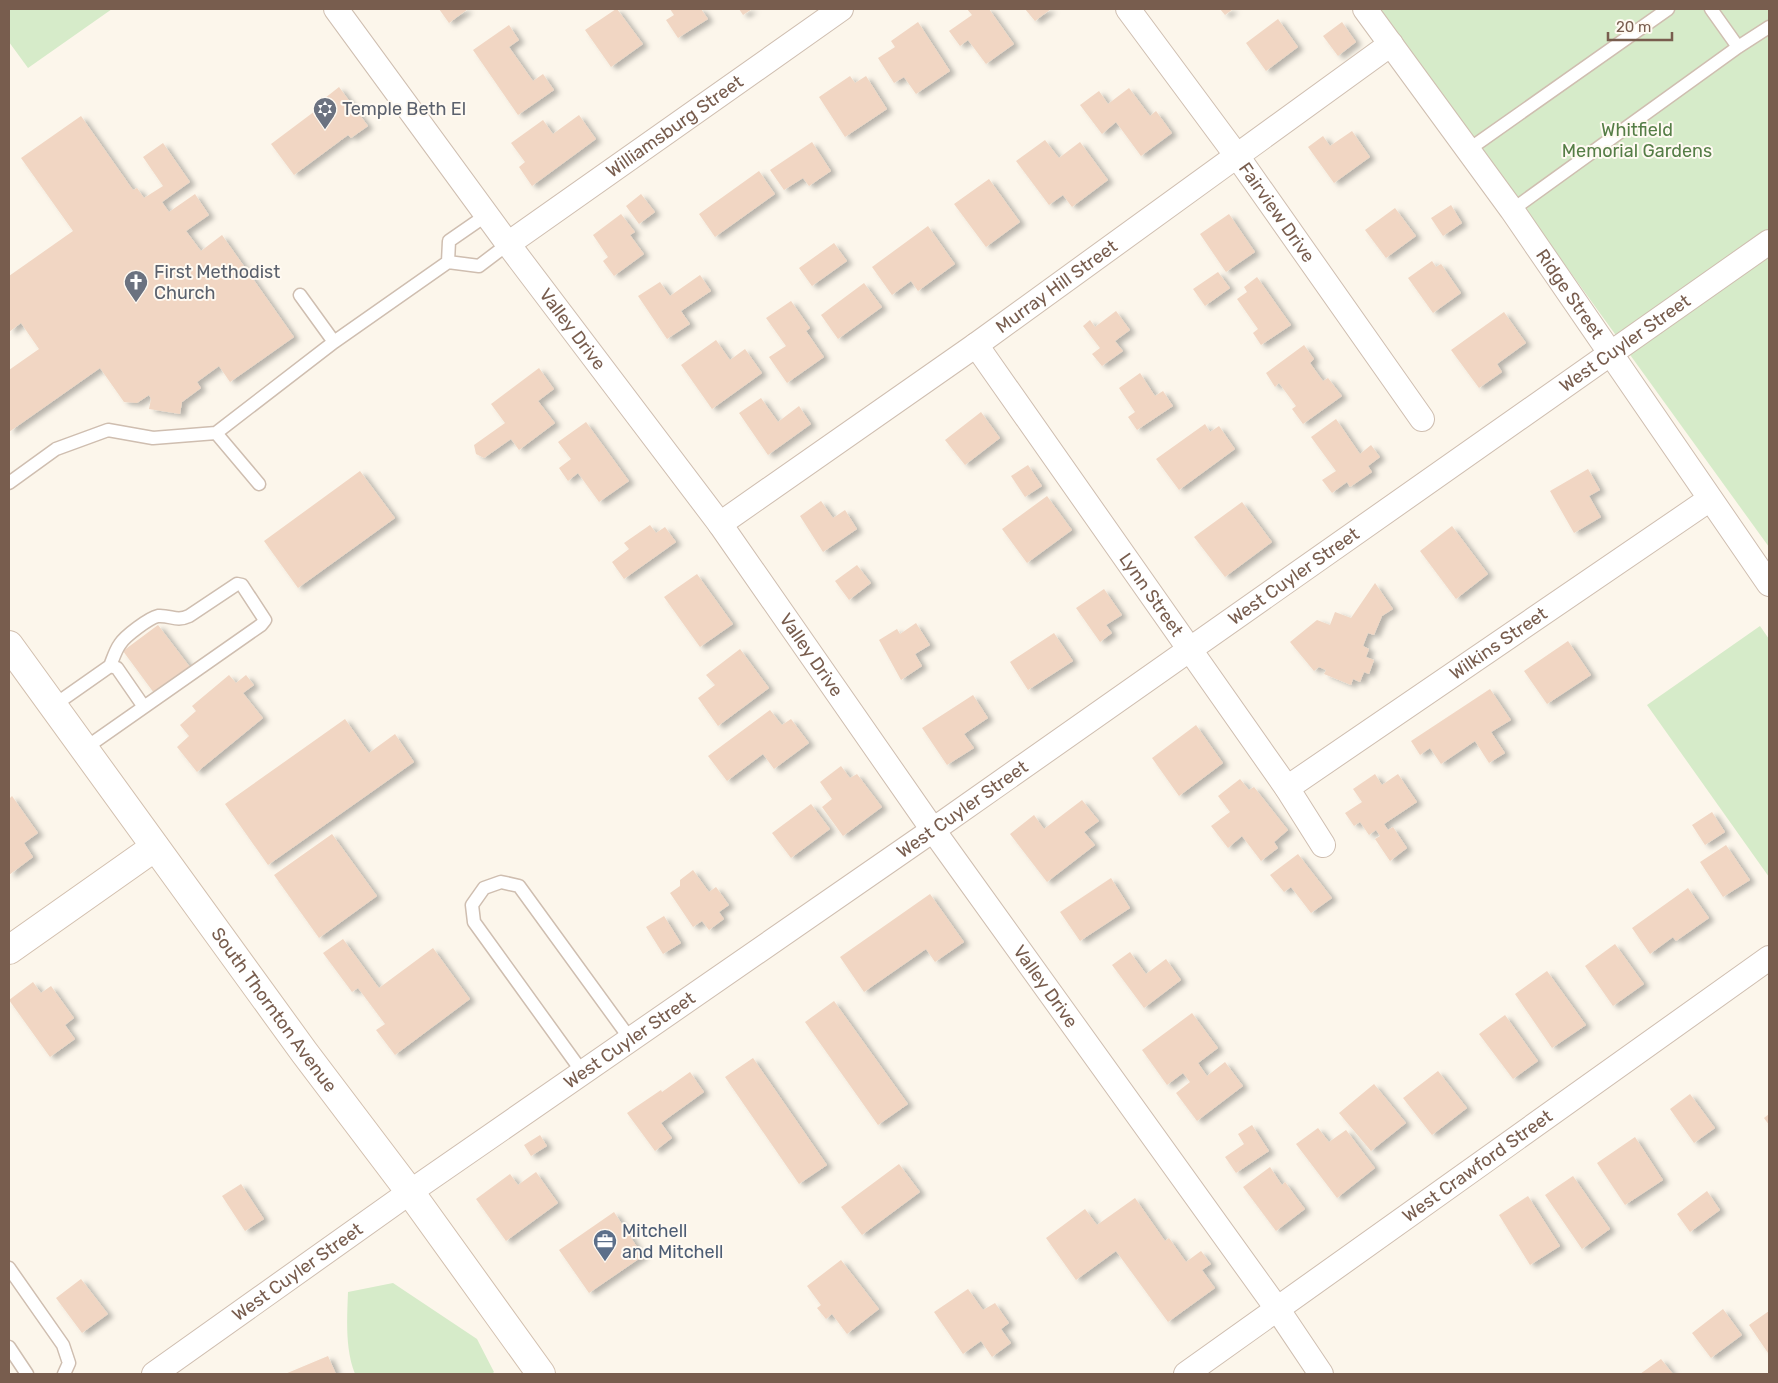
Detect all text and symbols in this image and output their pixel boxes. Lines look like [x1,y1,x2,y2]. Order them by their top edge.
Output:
scale bar [1608,10,1672,42]
text: 20 m [1616,18,1651,36]
street label: Williamsburg Street [602,71,747,182]
synagogue icon: Temple Beth El [312,96,338,130]
place label: Temple Beth El [342,98,466,120]
park label: Whitfield Memorial Gardens [1562,119,1712,162]
street label: Fairview Drive [1234,158,1319,267]
street label: Murray Hill Street [992,235,1122,338]
street label: Ridge Street [1531,245,1608,343]
place label: First Methodist Church [154,261,280,304]
church icon: First Methodist Church [123,269,149,303]
street label: Valley Drive [535,284,610,374]
street label: West Cuyler Street [1555,290,1695,397]
street label: West Cuyler Street [1224,523,1363,630]
street label: Lynn Street [1114,549,1188,641]
street label: Wilkins Street [1445,603,1551,685]
street label: Valley Drive [775,609,848,701]
street label: West Cuyler Street [892,756,1032,863]
street label: South Thornton Avenue [206,923,342,1097]
street label: Valley Drive [1008,941,1083,1032]
street label: West Cuyler Street [559,987,699,1093]
street label: West Crawford Street [1398,1105,1557,1227]
street label: West Cuyler Street [228,1218,367,1326]
place label: Mitchell and Mitchell [622,1220,723,1263]
office icon: Mitchell and Mitchell [592,1228,618,1262]

